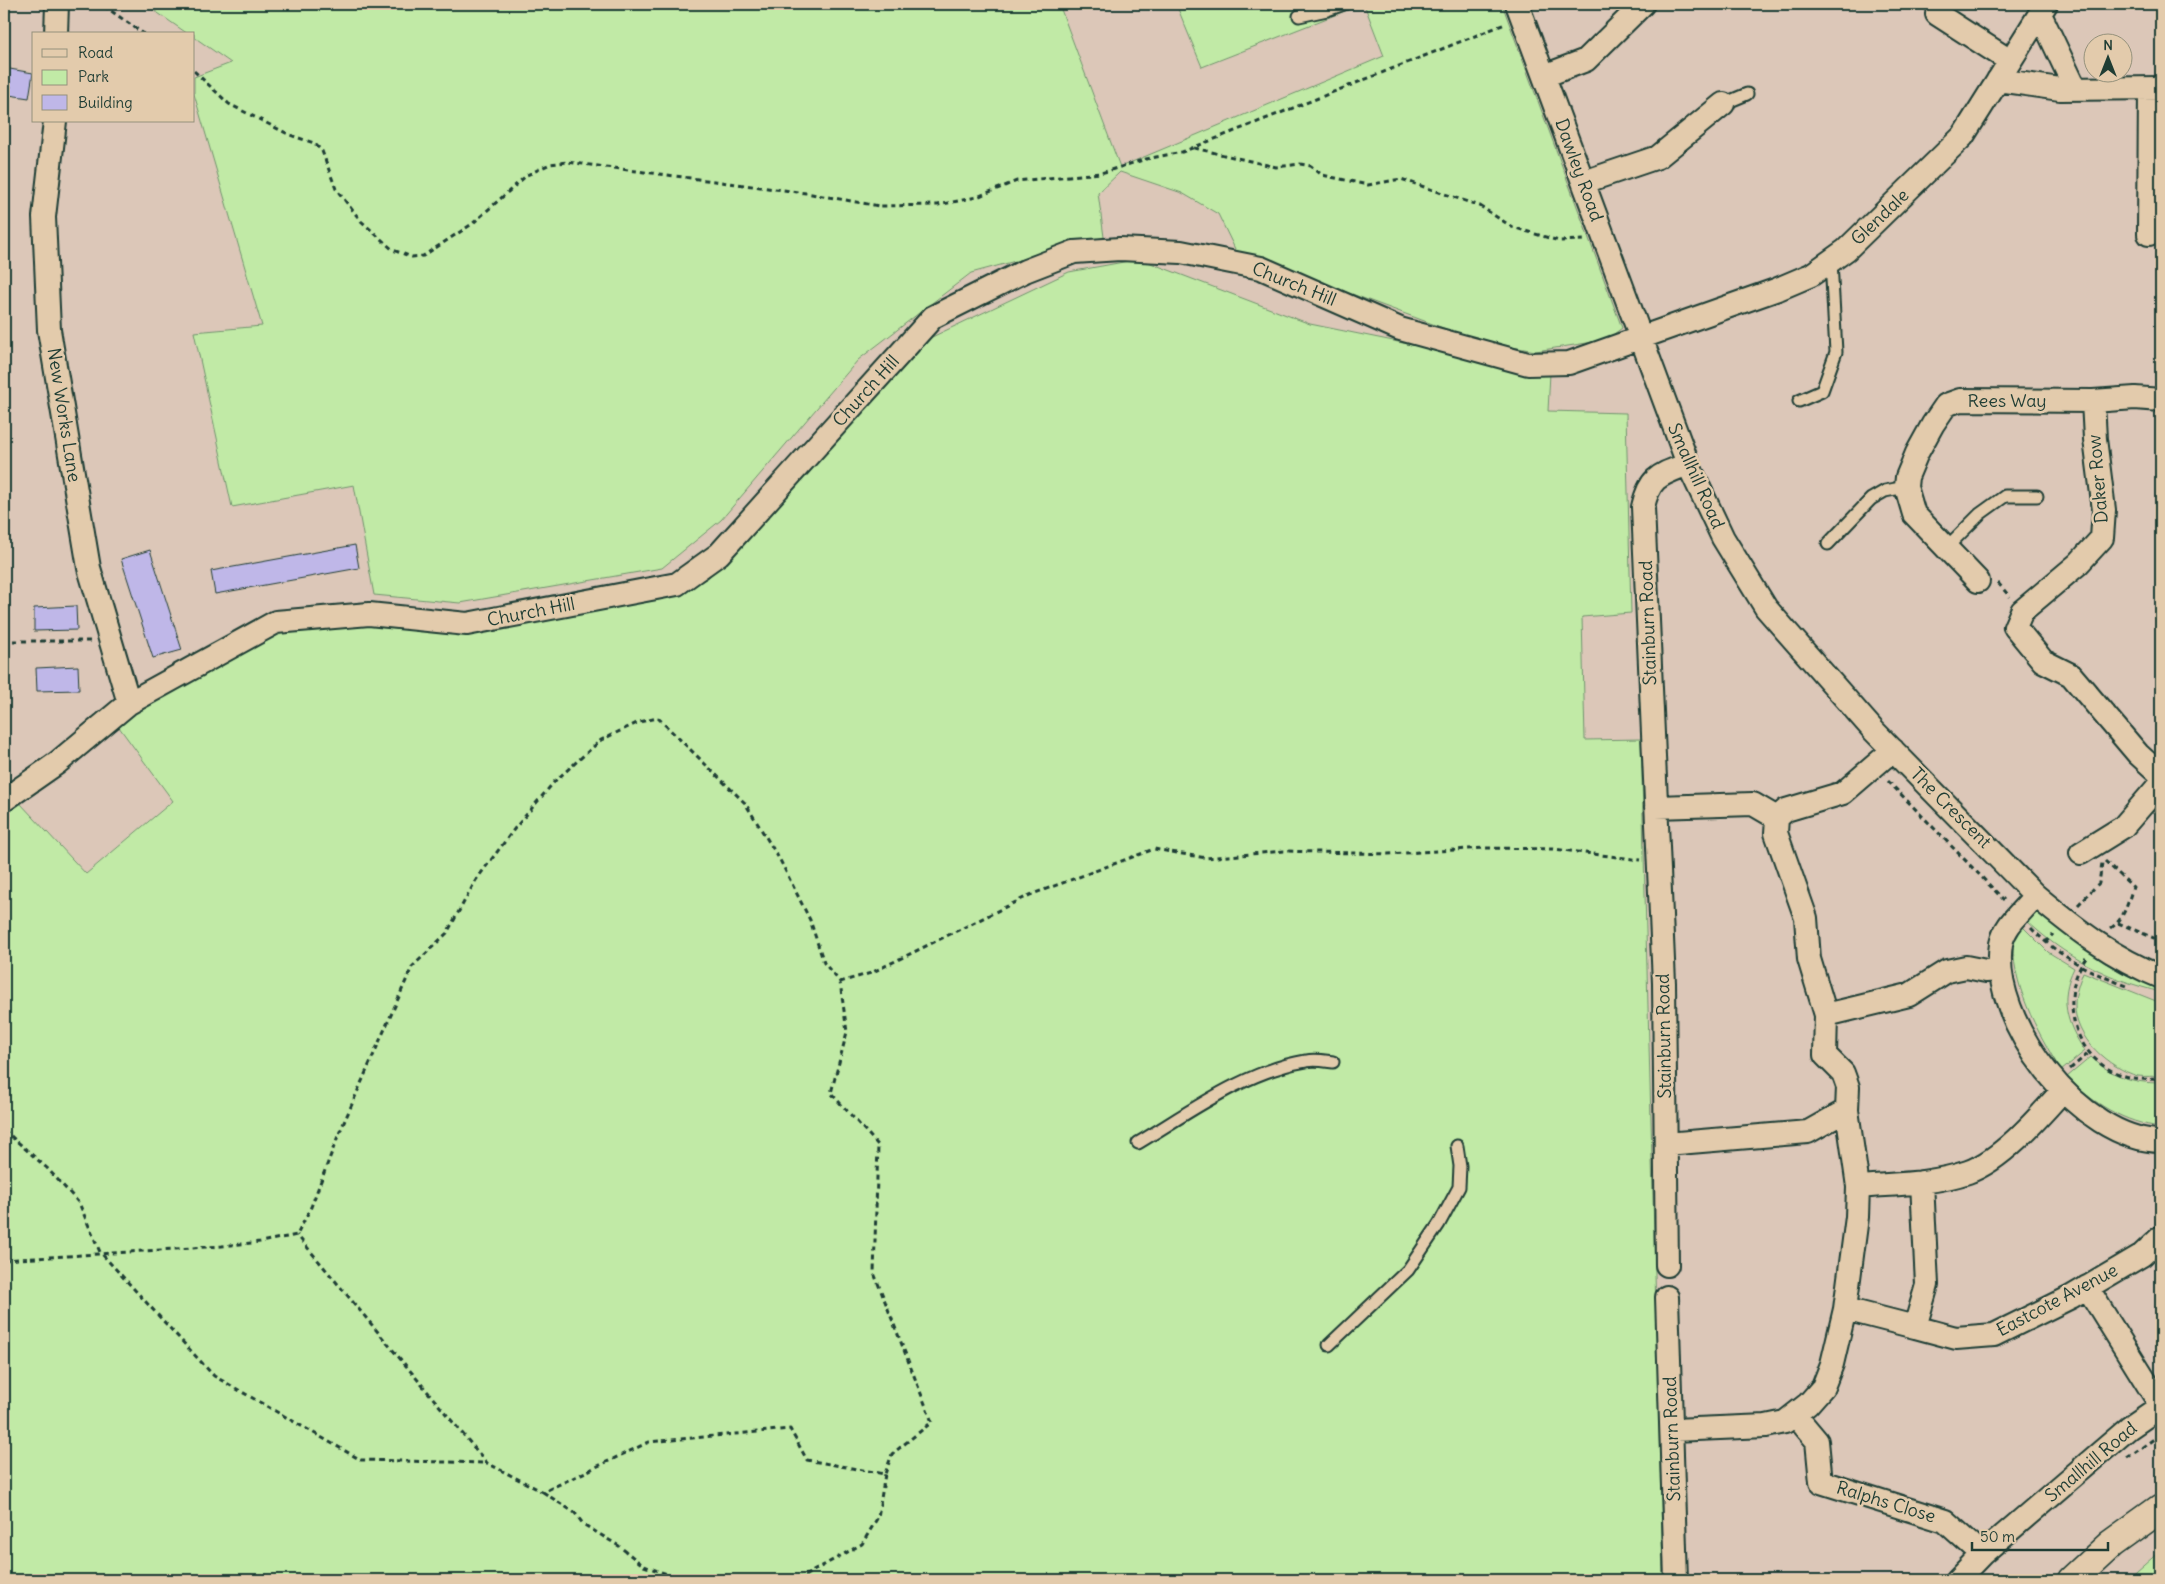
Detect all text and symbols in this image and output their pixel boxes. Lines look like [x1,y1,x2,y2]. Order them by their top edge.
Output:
legend [32,32,195,122]
north arrow [2082,32,2132,82]
text: N [2103,36,2113,54]
text: Road [78,43,113,62]
text: Park [78,67,109,86]
text: Building [78,93,133,112]
street label: Dawley Road [1550,115,1609,225]
street label: Glendale [1846,183,1913,250]
street label: Church Hill [1249,256,1340,311]
street label: New Works Lane [43,346,86,484]
street label: Church Hill [827,350,904,431]
street label: Rees Way [1967,389,2047,412]
street label: Smallhill Road [1663,419,1730,533]
street label: Daker Row [2082,434,2113,524]
street label: Stainburn Road [1634,560,1661,686]
street label: Church Hill [485,592,577,631]
street label: The Crescent [1906,762,1997,853]
street label: Stainburn Road [1651,973,1676,1099]
street label: Eastcote Avenue [1992,1258,2121,1341]
street label: Stainburn Road [1658,1376,1685,1502]
street label: Smallhill Road [2040,1416,2142,1507]
street label: Ralphs Close [1834,1476,1939,1528]
scale bar [1972,1519,2109,1551]
text: 50 m [1980,1527,2015,1546]

